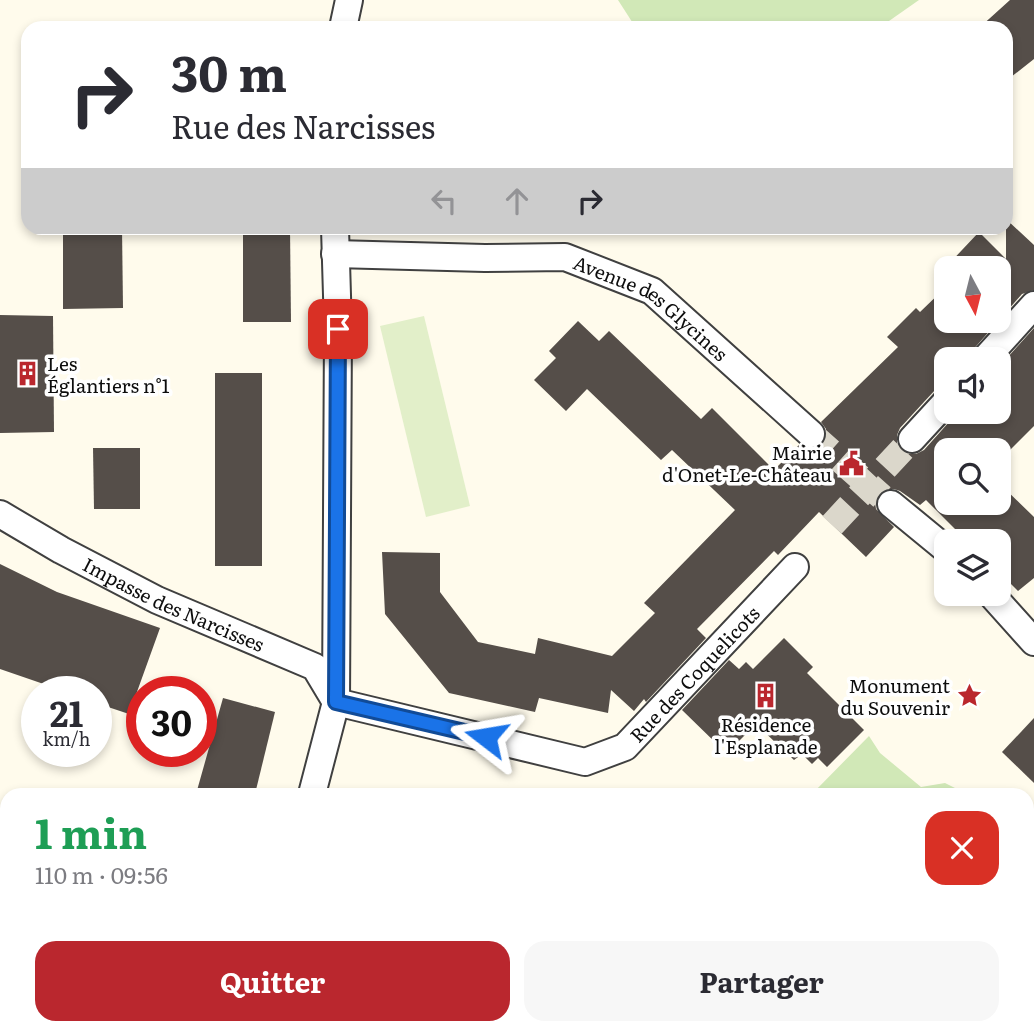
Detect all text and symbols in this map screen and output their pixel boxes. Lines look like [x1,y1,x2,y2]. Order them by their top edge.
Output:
text: 30 m [171,34,287,107]
icon: right [56,49,147,140]
text: Rue des Narcisses [171,101,435,149]
icon: left [425,182,463,220]
icon: ahead [498,182,536,220]
icon: right [571,182,609,220]
street label: Avenue des Glycines [570,248,735,367]
north arrow [934,256,1012,332]
map controls [934,256,1011,606]
pin [308,299,368,359]
icon: arrive [319,310,357,348]
button: sound [934,347,1011,424]
place label: Les Églantiers n°1 [47,349,170,399]
building icon: Les Églantiers n°1 [13,360,41,388]
place label: Mairie d'Onet-Le-Château [662,438,832,488]
button: search [934,438,1011,515]
public building icon: Mairie d'Onet-Le-Château [838,449,866,477]
button: layers [934,529,1011,606]
street label: Impasse des Narcisses [78,550,269,658]
street label: Rue des Coquelicots [623,599,766,748]
place label: Monument du Souvenir [841,671,950,721]
speed limit sign: 30 [126,676,217,767]
building icon: Résidence l'Esplanade [752,682,780,710]
place icon: Monument du Souvenir [956,682,984,710]
text: 21 [50,686,83,738]
position arrow [449,700,523,774]
place label: Résidence l'Esplanade [714,710,818,760]
text: km/h [43,725,90,752]
text: 1 min [35,800,147,862]
button: close [925,811,999,885]
text: 110 m · 09:56 [35,857,168,891]
button: Quitter [35,941,510,1021]
button: Partager [524,941,999,1021]

